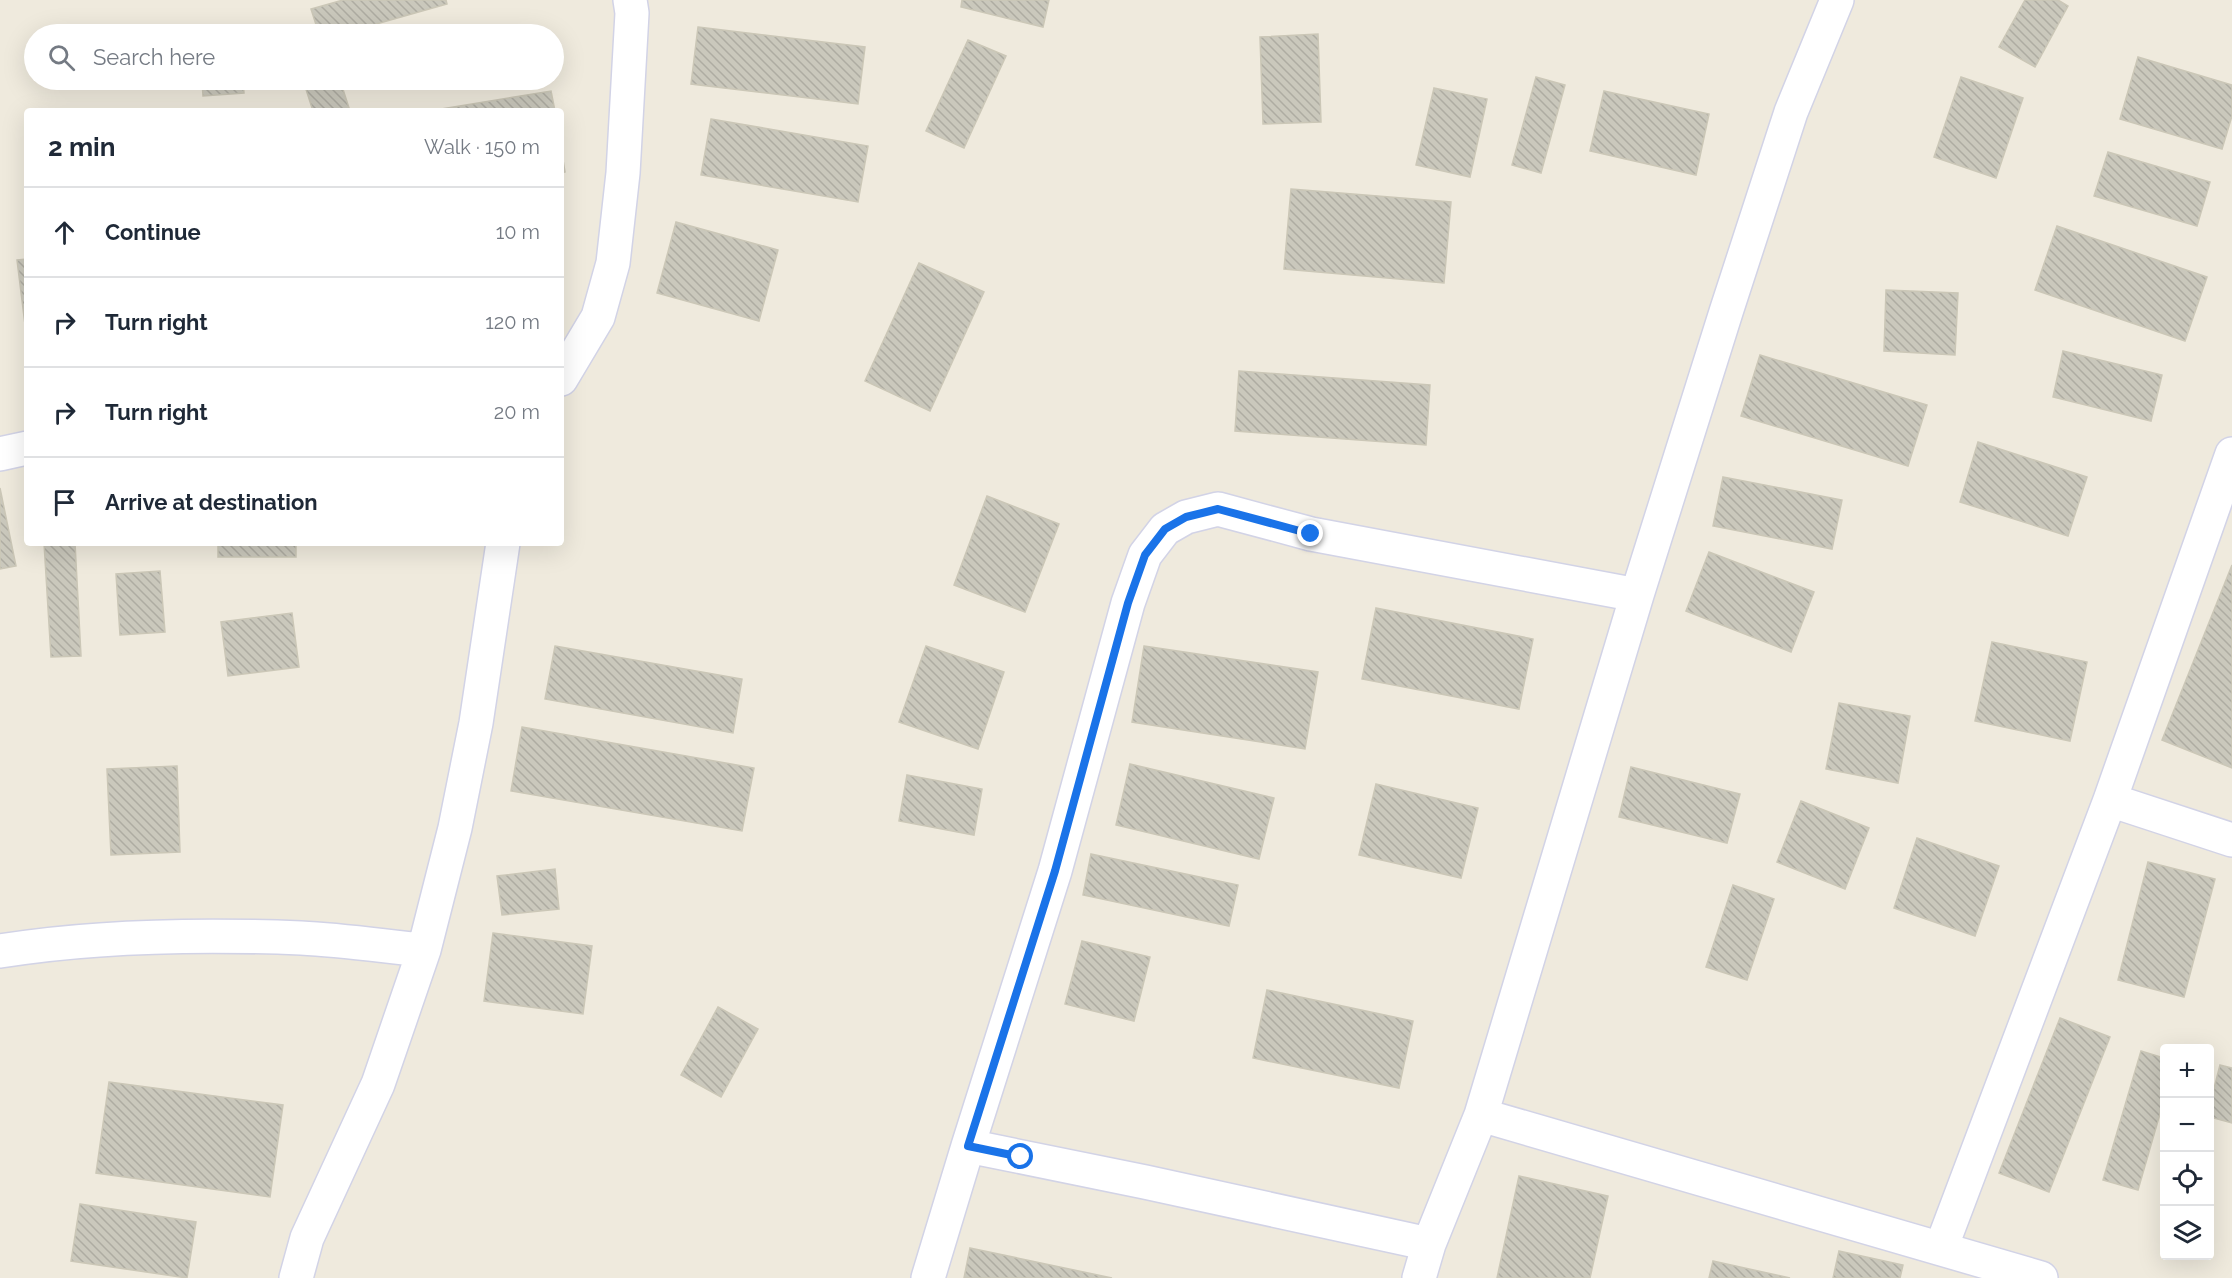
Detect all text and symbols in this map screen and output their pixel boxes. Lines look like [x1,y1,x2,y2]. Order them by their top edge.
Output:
search box [24,24,564,90]
icon: search [45,41,78,74]
text: Search here [93,44,215,70]
text: 2 min [48,132,115,162]
text: Walk · 150 m [424,135,540,159]
icon: ahead [48,216,81,249]
text: Continue [105,219,201,245]
text: 10 m [496,220,540,244]
icon: right [48,306,81,339]
text: Turn right [105,309,208,335]
text: 120 m [485,310,540,334]
icon: right [48,396,81,429]
text: Turn right [105,399,208,425]
text: 20 m [494,400,540,424]
icon: arrive [48,486,81,519]
text: Arrive at destination [105,489,318,515]
route end [1297,520,1323,546]
map controls [2160,1044,2214,1260]
button: + [2160,1044,2214,1098]
button: − [2160,1098,2214,1152]
route start [1007,1143,1033,1169]
button: locate [2160,1152,2214,1206]
button: layers [2160,1206,2214,1260]

